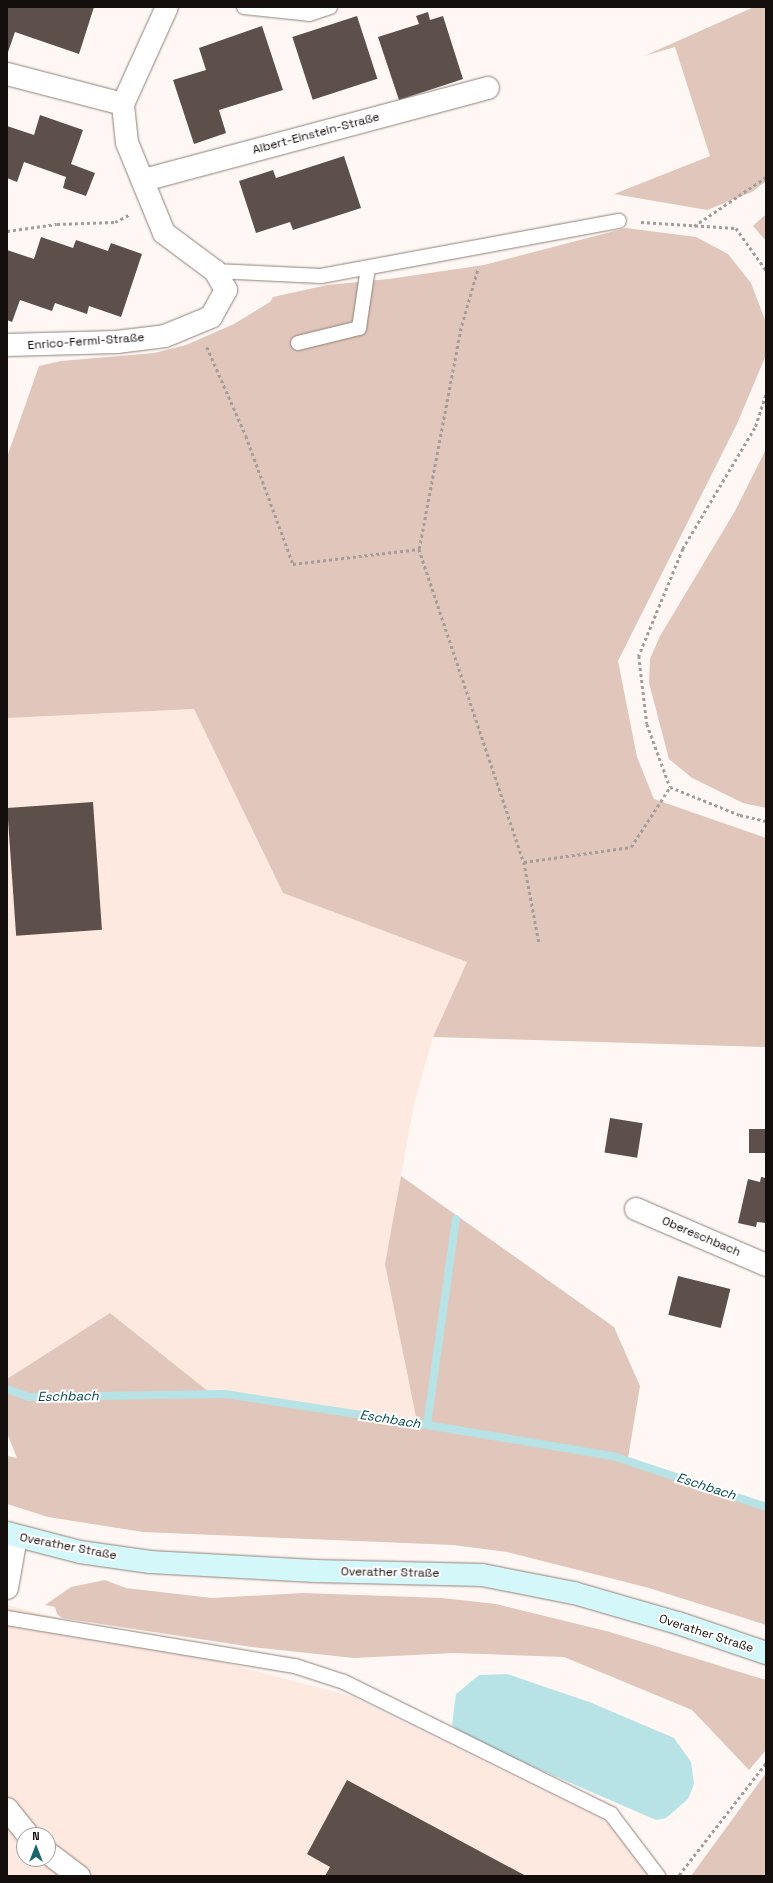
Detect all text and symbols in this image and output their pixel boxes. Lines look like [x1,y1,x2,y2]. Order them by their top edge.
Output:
street label: Albert-Einstein-Straße [251,110,381,158]
street label: Enrico-Fermi-Straße [27,331,145,353]
street label: Obereschbach [659,1214,743,1260]
water label: Eschbach [37,1389,99,1405]
water label: Eschbach [358,1407,422,1433]
water label: Eschbach [674,1470,738,1504]
street label: Overather Straße [18,1531,118,1563]
street label: Overather Straße [341,1565,439,1581]
street label: Overather Straße [657,1612,755,1656]
north arrow [16,1827,56,1867]
text: N [32,1829,40,1843]

